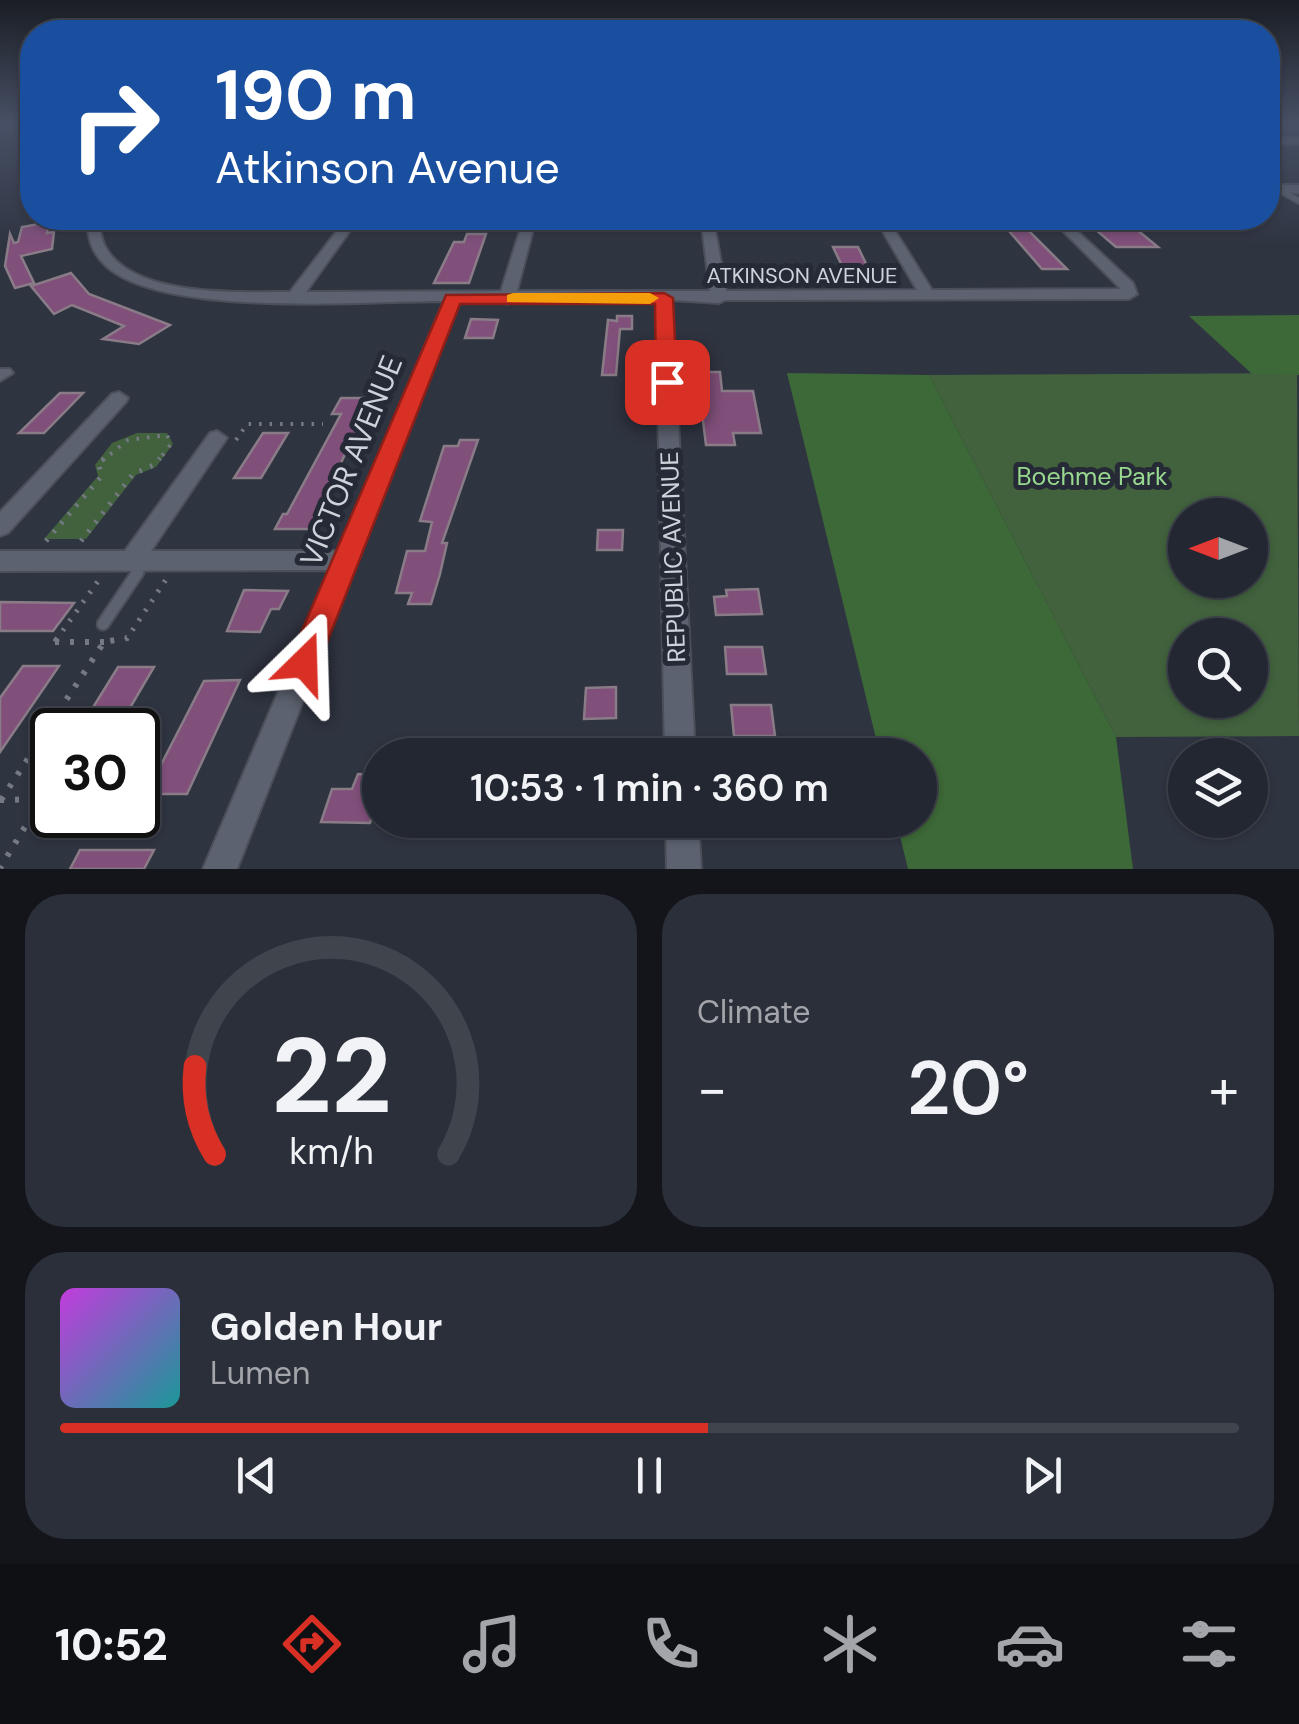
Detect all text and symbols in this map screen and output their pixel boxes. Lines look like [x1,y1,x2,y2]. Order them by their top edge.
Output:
text: 190 m [215,50,417,141]
icon: right [50,60,180,190]
text: Atkinson Avenue [215,138,560,197]
street label: ATKINSON AVENUE [707,261,897,290]
pin [625,340,710,425]
street label: VICTOR AVENUE [291,350,411,572]
icon: arrive [640,355,695,410]
street label: REPUBLIC AVENUE [653,451,693,663]
park label: Boehme Park [1017,460,1168,493]
north arrow [1168,498,1268,598]
map controls [1168,498,1268,838]
position arrow [252,611,356,715]
button: search [1168,618,1268,718]
speed limit sign: 30 [30,708,160,838]
button: layers [1168,738,1268,838]
text: 10:53 · 1 min · 360 m [470,763,829,813]
text: Climate [697,991,811,1033]
text: 22 [271,1009,391,1144]
text: 20° [907,1040,1029,1137]
text: − [697,1053,727,1125]
text: + [1209,1053,1239,1125]
text: km/h [289,1129,373,1175]
text: Golden Hour [210,1302,442,1352]
text: Lumen [210,1352,310,1394]
icon: previous [229,1448,284,1503]
icon: pause [622,1448,677,1503]
icon: next [1015,1448,1070,1503]
icon: directions [277,1609,347,1679]
icon: music [457,1609,527,1679]
icon: phone [636,1609,706,1679]
icon: climate [815,1609,885,1679]
icon: car [995,1609,1065,1679]
icon: filters [1174,1609,1244,1679]
text: 10:52 [55,1615,168,1674]

